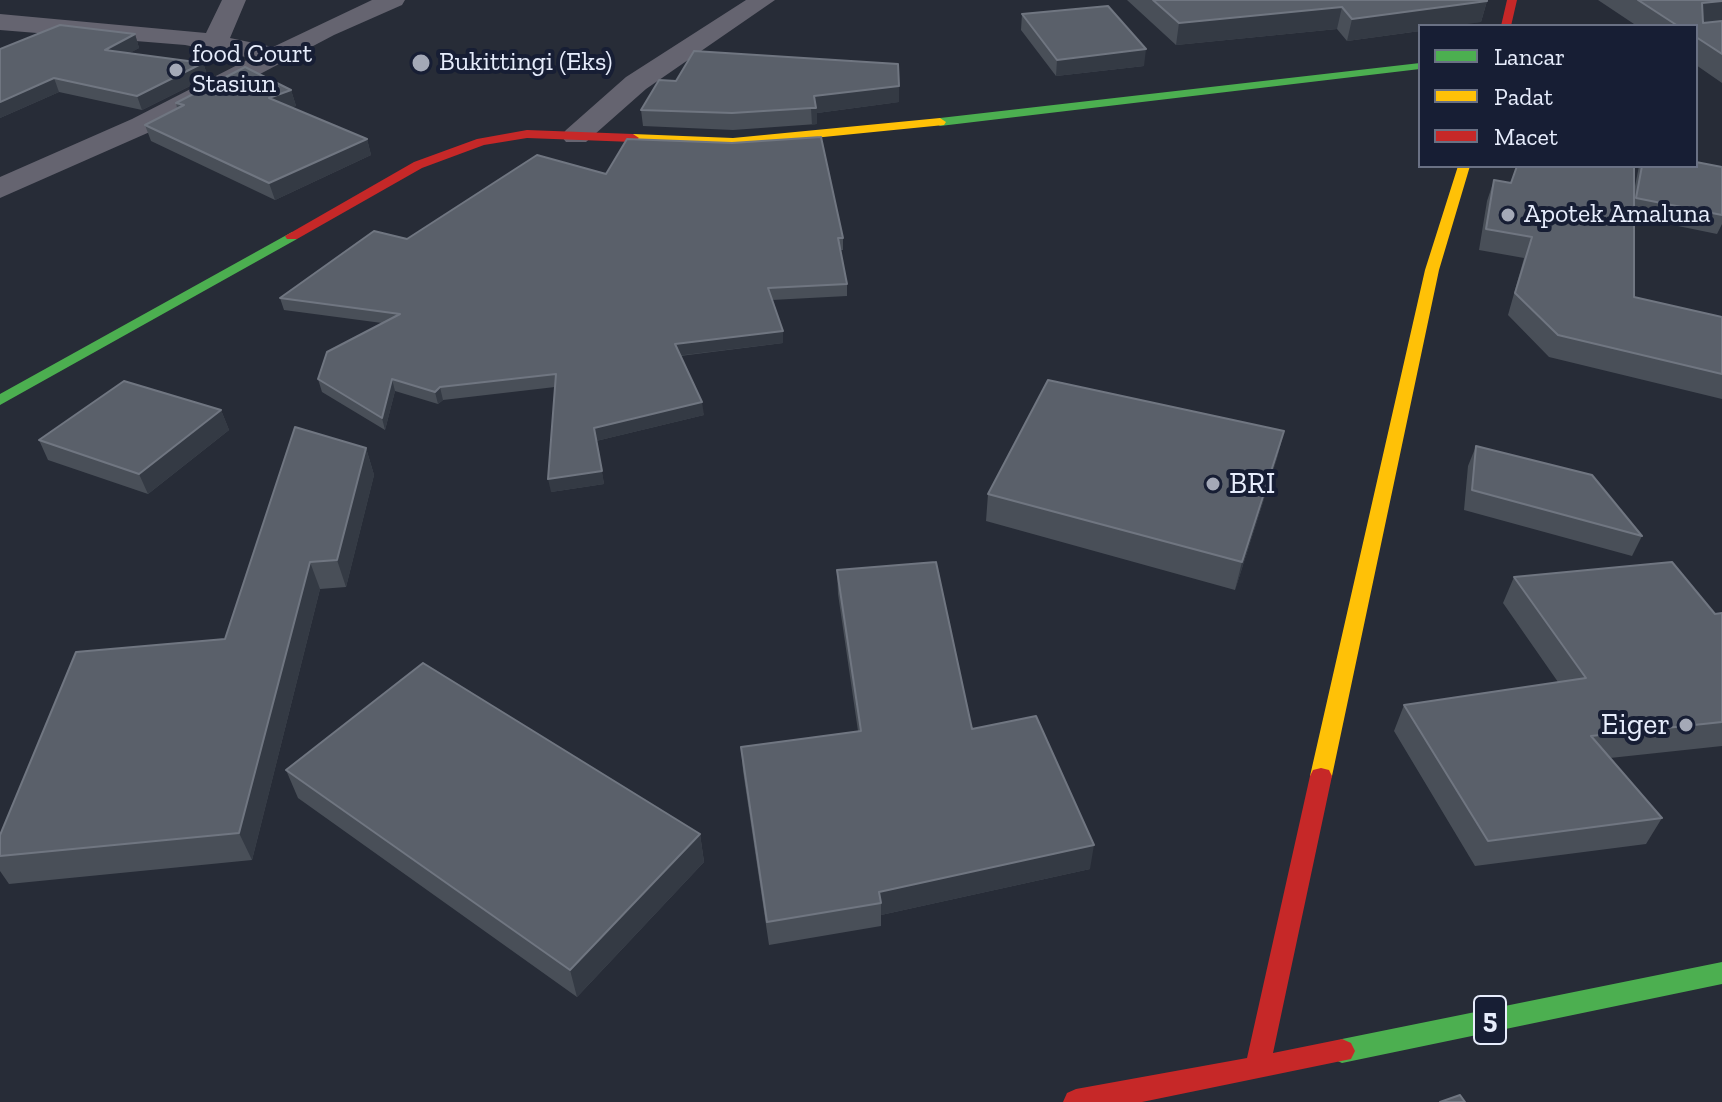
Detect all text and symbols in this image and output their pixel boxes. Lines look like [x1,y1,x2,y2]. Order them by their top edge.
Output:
legend [1418,24,1698,168]
place label: food Court Stasiun [192,39,312,100]
text: Lancar [1494,42,1565,71]
place label: Bukittingi (Eks) [439,47,612,79]
marker: Bukittingi (Eks) [410,52,432,74]
marker: food Court Stasiun [167,61,185,79]
text: Padat [1494,82,1553,111]
text: Macet [1494,122,1558,151]
place label: Apotek Amaluna [1524,199,1710,231]
marker: Apotek Amaluna [1499,206,1517,224]
place label: BRI [1229,466,1275,502]
marker: BRI [1204,475,1222,493]
place label: Eiger [1601,707,1670,743]
marker: Eiger [1677,716,1695,734]
road number: 5 [1474,996,1506,1044]

